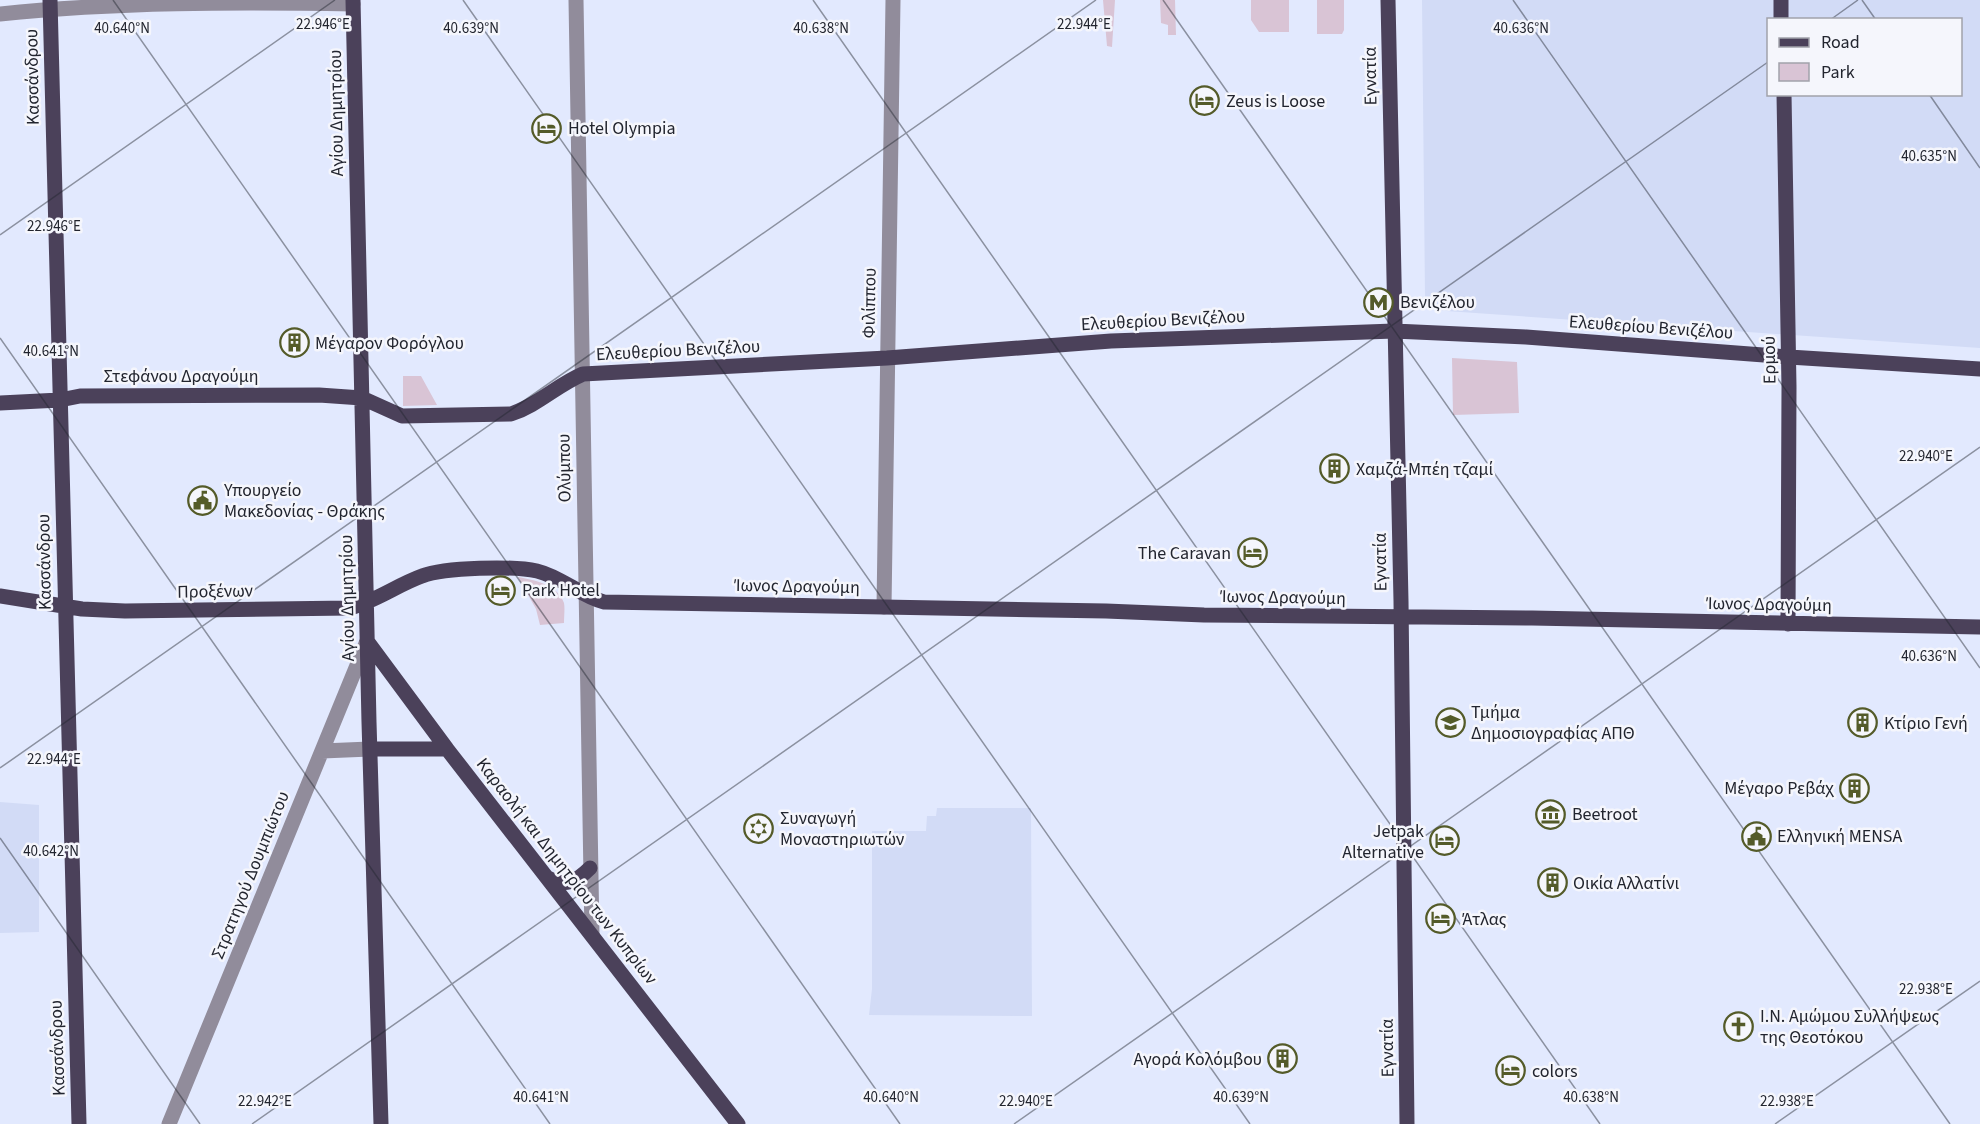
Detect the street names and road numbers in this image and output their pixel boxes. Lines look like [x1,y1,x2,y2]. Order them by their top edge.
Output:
street label: Κασσάνδρου [19,29,46,125]
street label: Εγνατία [1357,46,1384,106]
street label: Αγίου Δημητρίου [323,50,350,176]
street label: Φιλίππου [856,267,883,339]
street label: Ελευθερίου Βενιζέλου [1080,304,1246,337]
street label: Ελευθερίου Βενιζέλου [1568,309,1734,346]
street label: Ελευθερίου Βενιζέλου [595,334,761,367]
street label: Ερμού [1757,336,1782,384]
street label: Στεφάνου Δραγούμη [103,364,259,389]
street label: Ολύμπου [551,434,578,502]
street label: Κασσάνδρου [31,514,58,610]
street label: Εγνατία [1367,532,1394,592]
street label: Αγίου Δημητρίου [334,535,361,661]
street label: Ίωνος Δραγούμη [733,573,860,600]
street label: Προξένων [177,578,254,605]
street label: Ίωνος Δραγούμη [1219,584,1346,611]
street label: Ίωνος Δραγούμη [1705,591,1832,618]
street label: Καραολή και Δημητρίου των Κυπρίων [470,753,663,990]
street label: Στρατηγού Δουμπιώτου [205,788,296,963]
street label: Κασσάνδρου [43,999,72,1096]
street label: Εγνατία [1374,1018,1401,1078]

